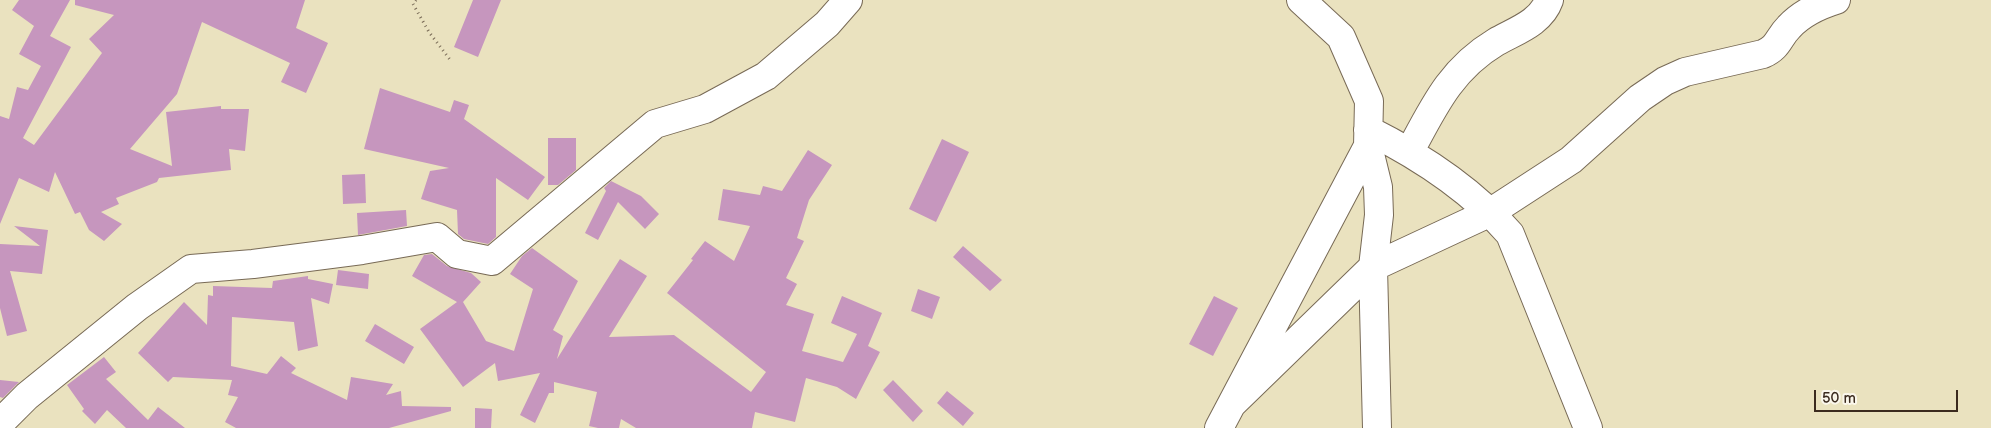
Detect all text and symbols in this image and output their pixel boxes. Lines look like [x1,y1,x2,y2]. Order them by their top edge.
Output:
scale bar [1816,380,1960,412]
text: 50 m [1822,389,1856,408]

